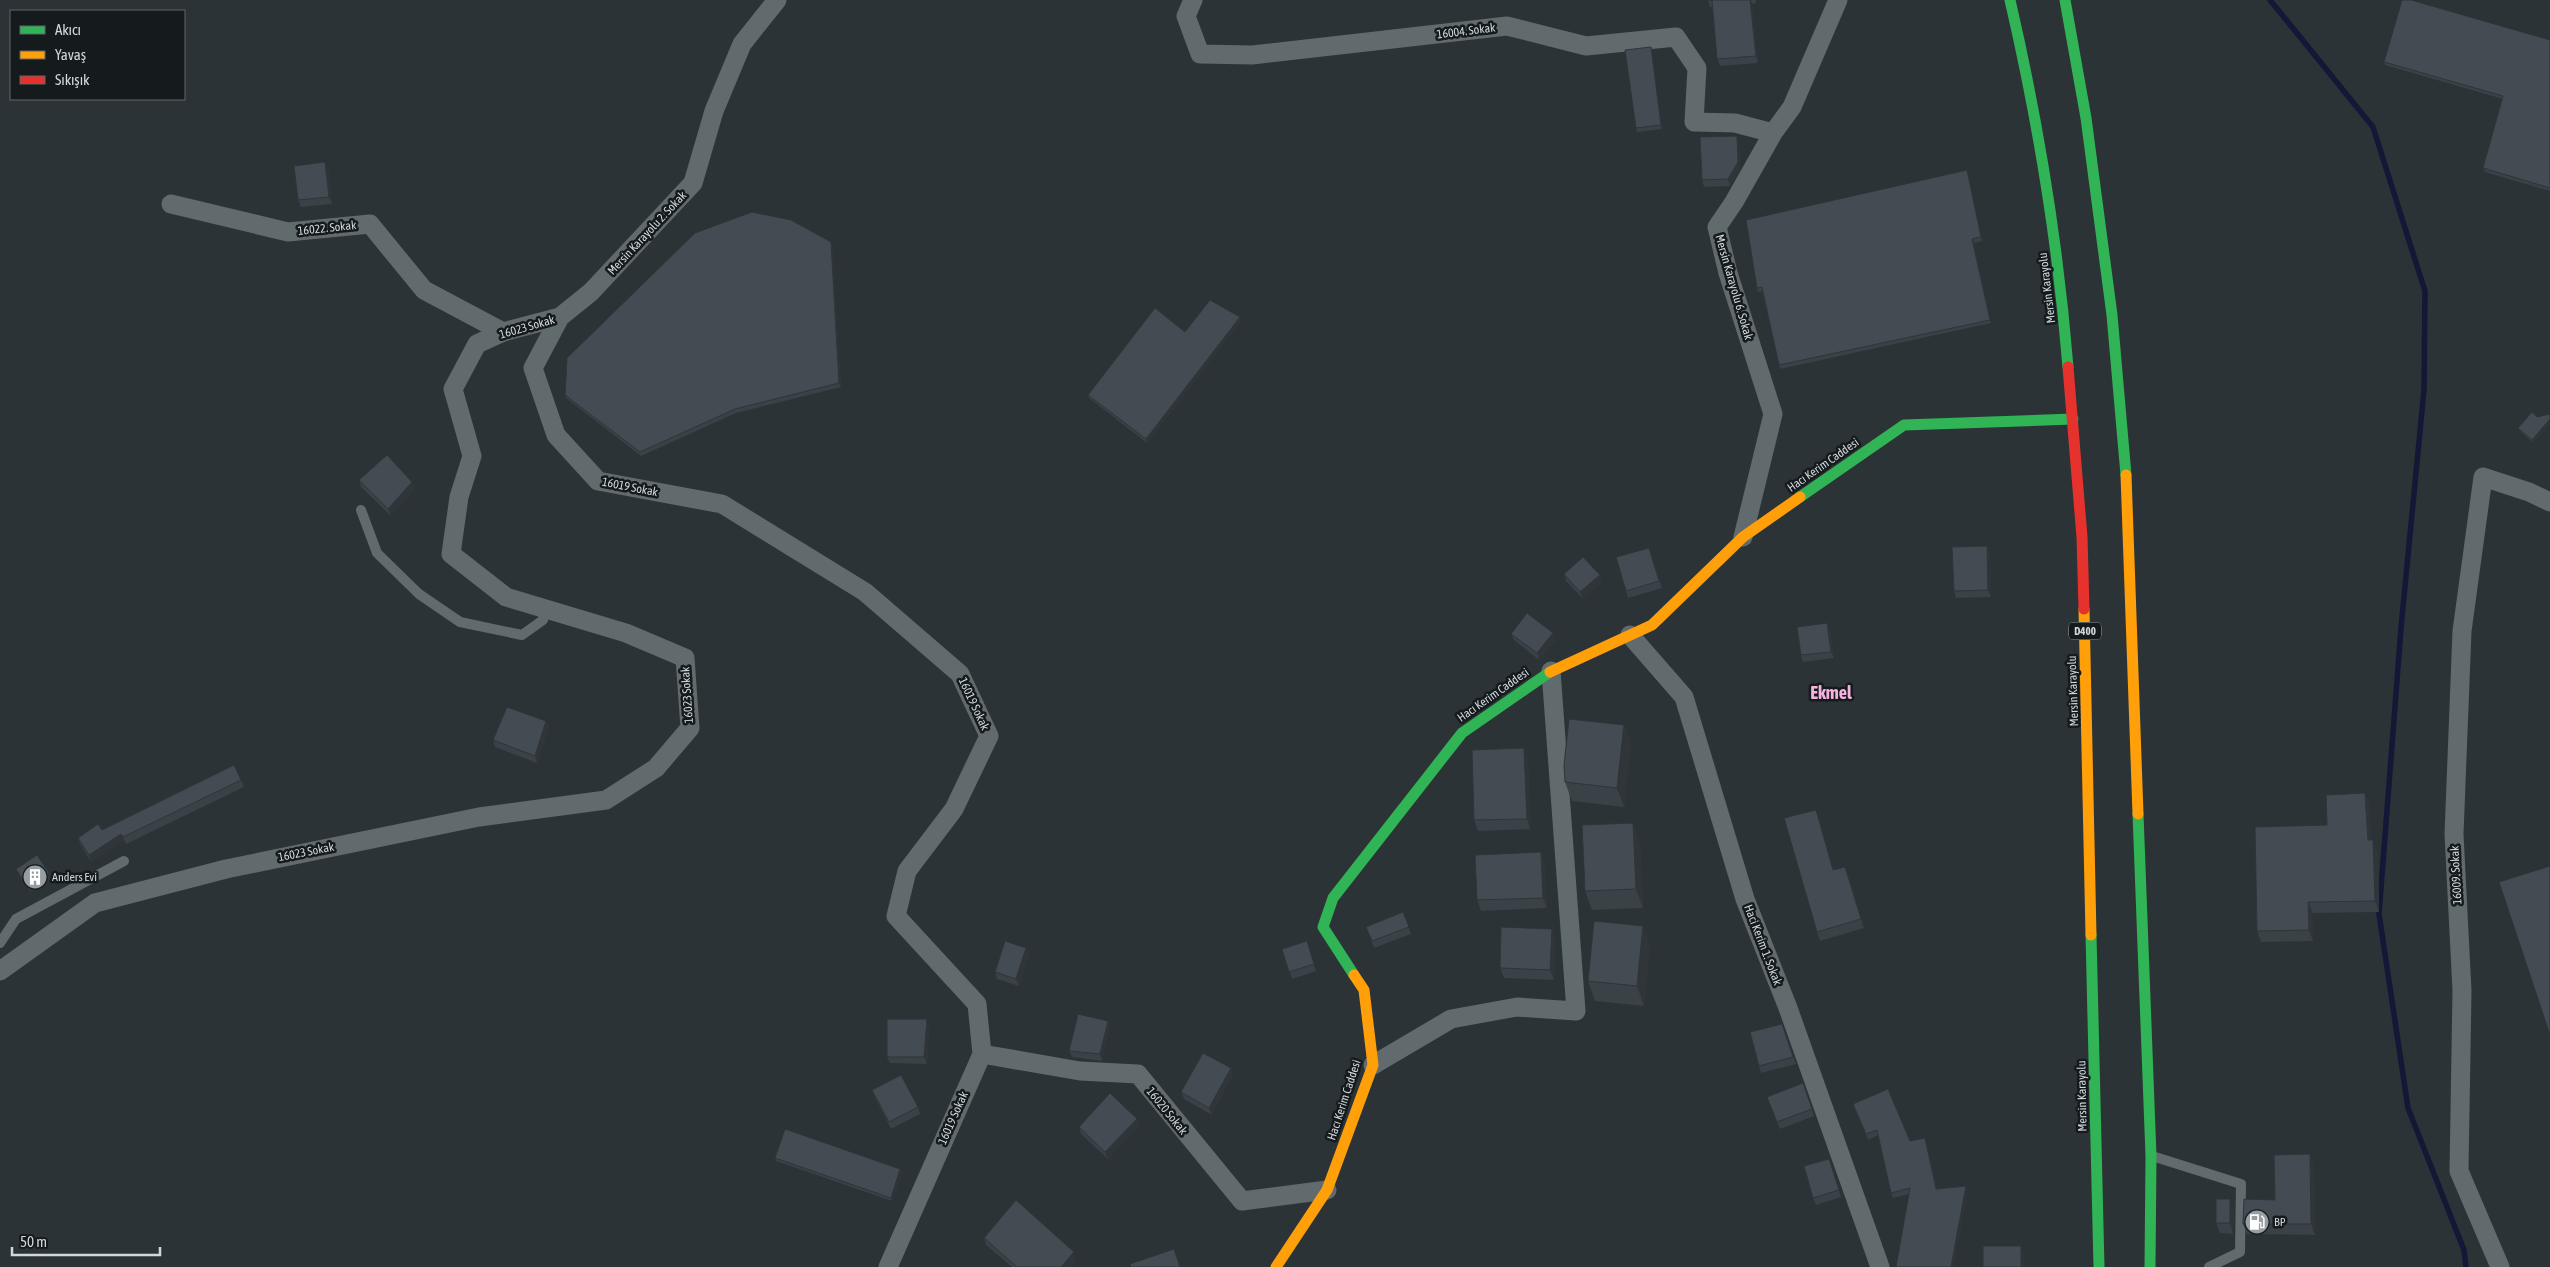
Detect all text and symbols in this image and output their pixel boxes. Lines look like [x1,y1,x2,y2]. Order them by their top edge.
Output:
legend [10,10,185,100]
street label: 16004. Sokak [1436,20,1497,42]
text: Akıcı [55,21,81,38]
text: Yavaş [55,46,86,63]
text: Sıkışık [55,71,90,88]
street label: Mersin Karayolu 2. Sokak [605,188,690,278]
street label: 16022. Sokak [297,218,358,238]
street label: Mersin Karayolu 6. Sokak [1712,233,1756,342]
street label: Mersin Karayolu [2036,252,2058,324]
street label: 16023 Sokak [498,312,557,342]
street label: Hacı Kerim Caddesi [1785,435,1861,495]
street label: 16019 Sokak [601,475,660,499]
road number: D400 [2069,622,2101,640]
street label: Mersin Karayolu [2065,655,2081,727]
street label: Hacı Kerim Caddesi [1455,665,1531,725]
street label: 16023 Sokak [678,666,696,724]
street label: 16019 Sokak [956,675,993,733]
district label: Ekmel [1810,682,1852,703]
street label: 16023 Sokak [277,840,336,864]
street label: 16009. Sokak [2447,845,2465,905]
building icon: Anders Evi [22,864,48,890]
place label: Anders Evi [52,870,97,884]
street label: Haci Kerim 1. Sokak [1741,903,1785,988]
street label: Hacı Kerim Caddesi [1324,1058,1364,1142]
street label: Mersin Karayolu [2074,1060,2090,1132]
street label: 16020 Sokak [1144,1085,1191,1138]
street label: 16019 Sokak [935,1089,971,1147]
fuel station icon: BP [2244,1209,2270,1235]
place label: BP [2274,1215,2286,1229]
scale bar [12,1224,160,1256]
text: 50 m [20,1233,47,1250]

